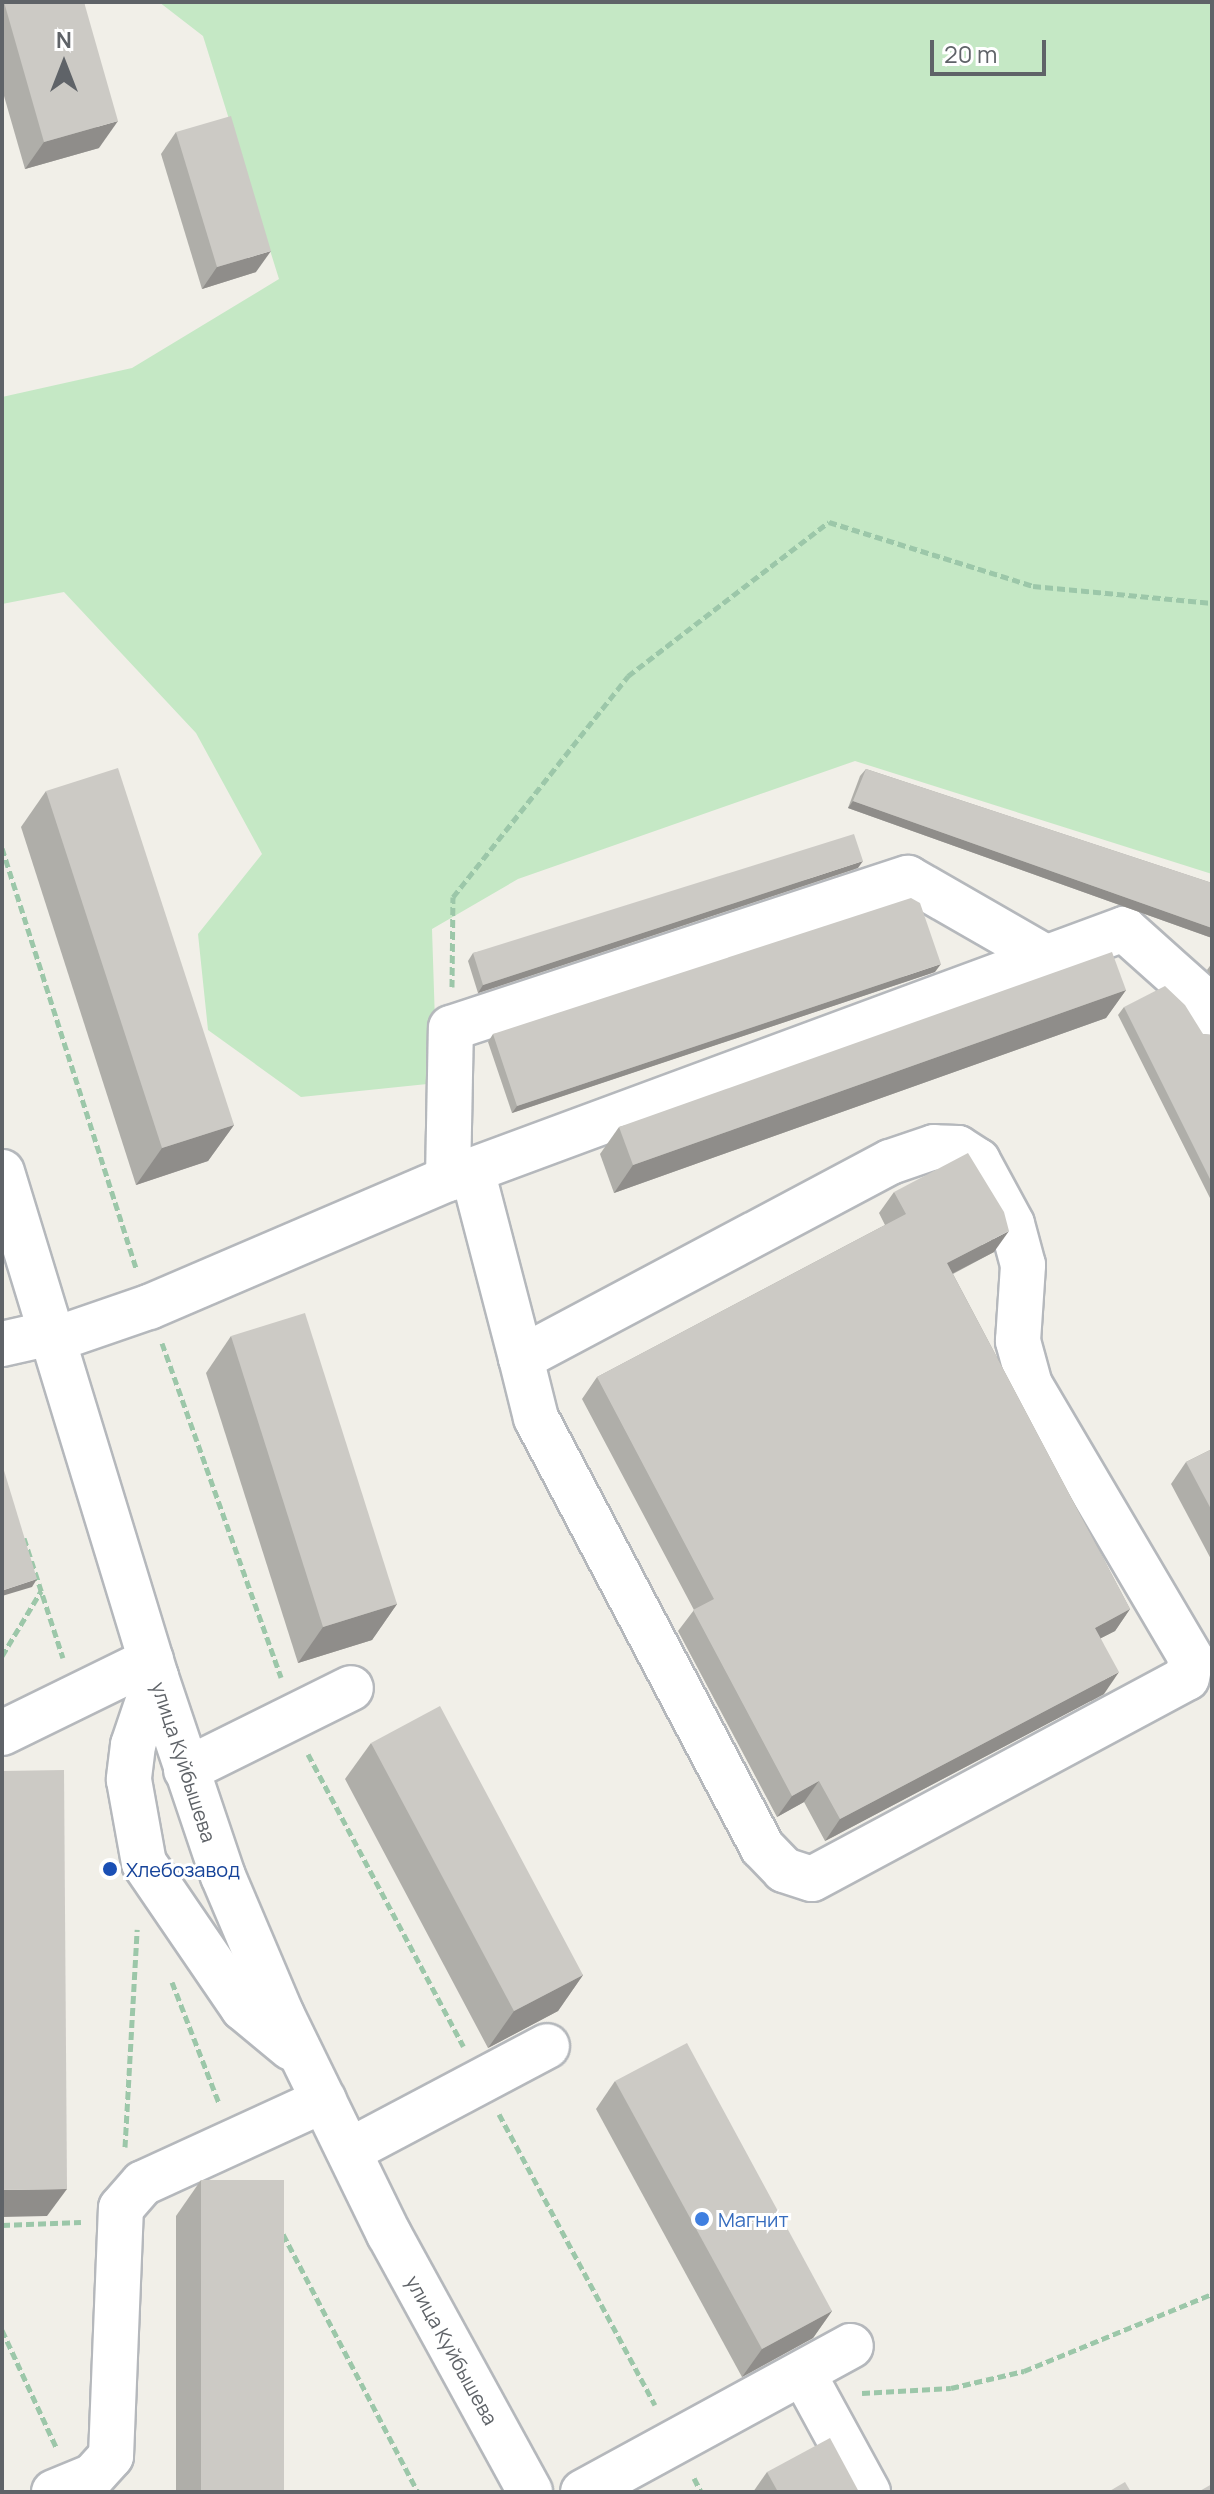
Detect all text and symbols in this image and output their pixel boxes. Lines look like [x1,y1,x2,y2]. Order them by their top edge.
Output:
north arrow [24,24,104,104]
scale bar [934,24,1050,74]
text: N [56,25,72,55]
text: 20 m [944,37,997,70]
street label: улица Куйбышева [147,1679,221,1845]
place label: Хлебозавод [126,1857,240,1881]
marker: Хлебозавод [101,1860,119,1878]
place label: Магнит [718,2207,789,2231]
marker: Магнит [693,2210,711,2228]
street label: улица Куйбышева [401,2271,503,2429]

